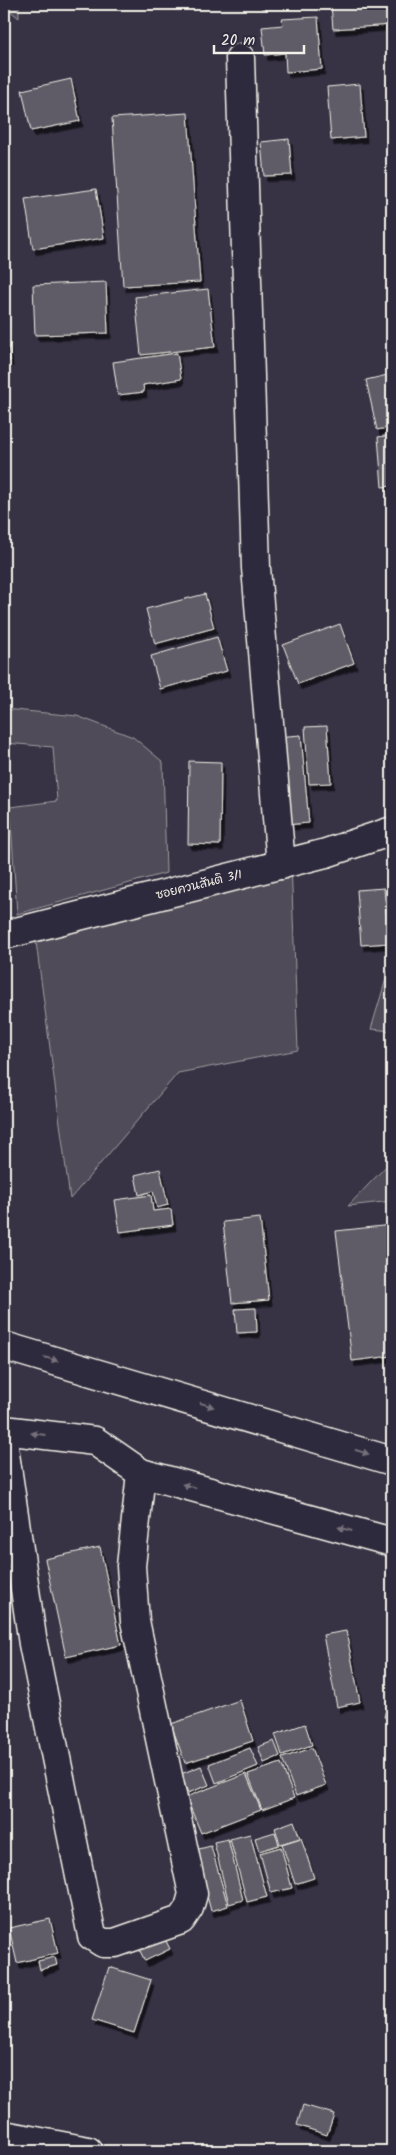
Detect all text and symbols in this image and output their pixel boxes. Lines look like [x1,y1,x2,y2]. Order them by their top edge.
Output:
scale bar [214,22,304,54]
text: 20 m [221,29,255,53]
street label: ซอยควนสันติ 3/1 [154,865,244,905]
one-way arrow [43,1355,58,1363]
one-way arrow [199,1401,214,1409]
one-way arrow [30,1430,46,1438]
one-way arrow [355,1448,370,1456]
one-way arrow [181,1481,196,1489]
one-way arrow [338,1524,353,1532]

